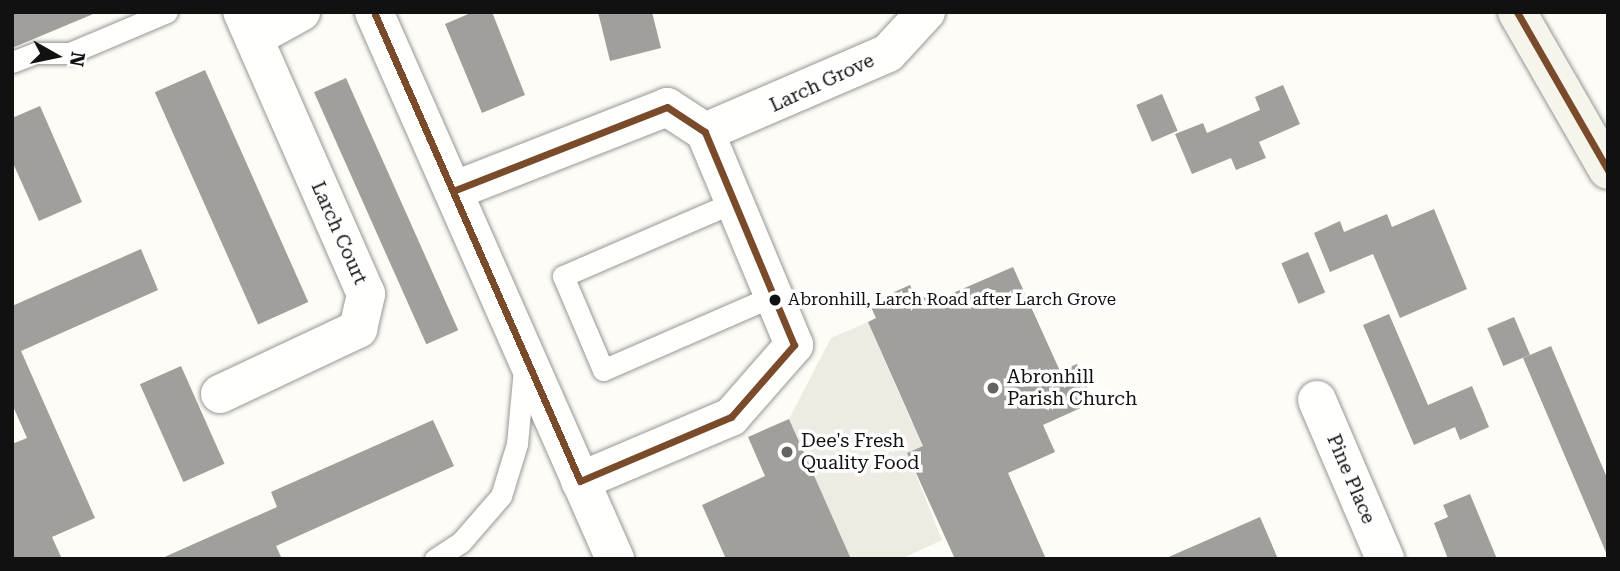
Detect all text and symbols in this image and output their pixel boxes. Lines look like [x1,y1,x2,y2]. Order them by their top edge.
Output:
north arrow [21,21,91,91]
street label: Larch Grove [766,49,878,117]
text: N [65,50,90,68]
street label: Larch Court [306,178,372,288]
place label: Abronhill, Larch Road after Larch Grove [788,290,1116,310]
marker: Abronhill, Larch Road after Larch Grove [768,293,782,307]
place label: Abronhill Parish Church [1007,366,1137,410]
marker: Abronhill Parish Church [985,380,1001,396]
place label: Dee's Fresh Quality Food [801,430,920,474]
street label: Pine Place [1322,431,1380,527]
marker: Dee's Fresh Quality Food [779,444,795,460]

